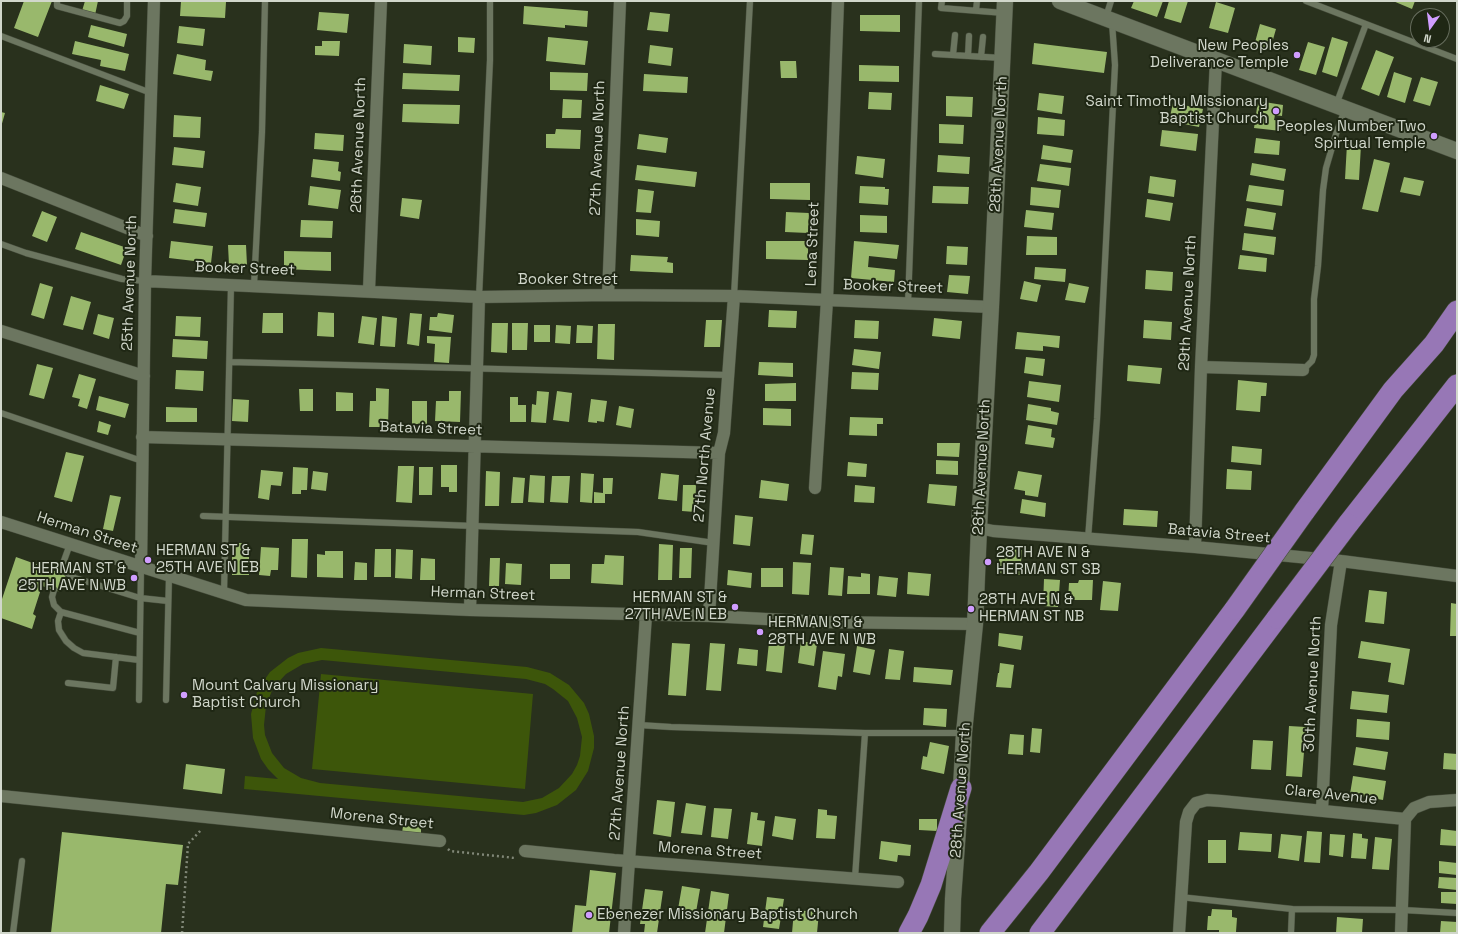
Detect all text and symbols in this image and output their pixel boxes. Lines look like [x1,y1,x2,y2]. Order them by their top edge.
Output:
north arrow [1410,8,1450,48]
text: N [1422,31,1433,46]
place label: New Peoples Deliverance Temple [1150,37,1289,72]
marker: New Peoples Deliverance Temple [1292,50,1302,60]
street label: 28th Avenue North [986,76,1012,212]
street label: 26th Avenue North [348,77,370,213]
street label: 27th Avenue North [587,80,609,216]
place label: Saint Timothy Missionary Baptist Church [1085,93,1268,128]
marker: Saint Timothy Missionary Baptist Church [1271,106,1281,116]
place label: Peoples Number Two Spirtual Temple [1276,118,1426,153]
marker: Peoples Number Two Spirtual Temple [1429,131,1439,141]
street label: Lena Street [803,201,823,287]
street label: 25th Avenue North [119,215,141,351]
street label: 29th Avenue North [1175,235,1201,371]
street label: Booker Street [195,258,295,280]
street label: Booker Street [518,271,618,289]
street label: Booker Street [843,276,943,298]
street label: 27th North Avenue [690,387,720,523]
street label: 28th Avenue North [969,399,995,535]
street label: Batavia Street [379,418,483,440]
street label: Herman Street [34,508,140,558]
street label: Batavia Street [1167,521,1271,547]
place label: HERMAN ST & 25TH AVE N EB [156,542,259,577]
place label: 28TH AVE N & HERMAN ST SB [996,544,1100,579]
marker: HERMAN ST & 25TH AVE N EB [143,555,153,565]
marker: 28TH AVE N & HERMAN ST SB [983,557,993,567]
place label: HERMAN ST & 25TH AVE N WB [18,560,126,595]
marker: HERMAN ST & 25TH AVE N WB [129,573,139,583]
street label: Herman Street [430,583,536,605]
place label: HERMAN ST & 27TH AVE N EB [625,589,727,624]
place label: 28TH AVE N & HERMAN ST NB [979,591,1084,626]
marker: HERMAN ST & 27TH AVE N EB [730,602,740,612]
marker: 28TH AVE N & HERMAN ST NB [966,604,976,614]
place label: HERMAN ST & 28TH AVE N WB [768,614,876,649]
street label: 30th Avenue North [1300,615,1326,753]
marker: HERMAN ST & 28TH AVE N WB [755,627,765,637]
place label: Mount Calvary Missionary Baptist Church [192,677,378,712]
marker: Mount Calvary Missionary Baptist Church [179,690,189,700]
street label: 27th Avenue North [606,705,634,841]
street label: 28th Avenue North [947,721,975,859]
street label: Clare Avenue [1284,781,1378,809]
street label: Morena Street [329,805,435,833]
street label: Morena Street [657,838,763,864]
place label: Ebenezer Missionary Baptist Church [597,906,858,924]
marker: Ebenezer Missionary Baptist Church [584,910,594,920]

